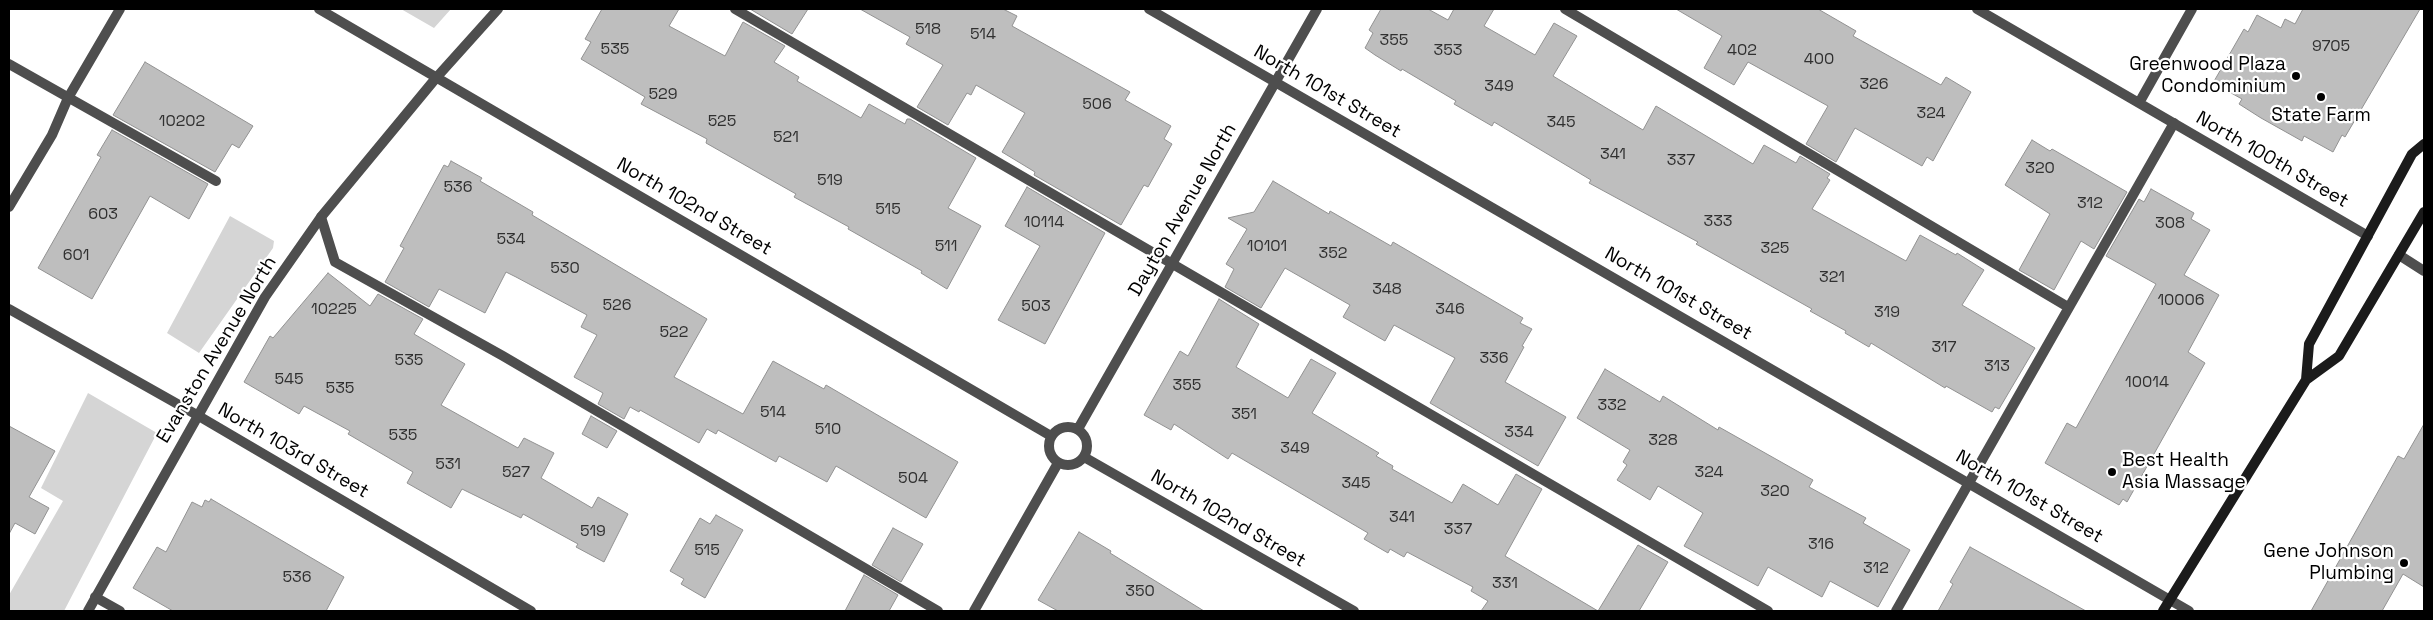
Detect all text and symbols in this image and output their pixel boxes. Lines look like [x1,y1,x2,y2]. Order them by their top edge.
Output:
house number: 518 [915,20,941,40]
house number: 514 [970,25,996,45]
house number: 355 [1380,31,1408,51]
house number: 9705 [2312,37,2350,57]
house number: 535 [601,40,629,60]
street label: North 101st Street [1249,41,1405,143]
house number: 353 [1434,41,1462,61]
house number: 402 [1727,41,1757,61]
house number: 400 [1804,50,1834,70]
place label: Greenwood Plaza Condominium [2129,54,2286,98]
marker: Greenwood Plaza Condominium [2290,70,2302,82]
house number: 326 [1859,75,1889,95]
house number: 349 [1484,77,1514,97]
house number: 529 [649,85,677,105]
marker: State Farm [2315,91,2327,103]
house number: 506 [1082,95,1112,115]
house number: 324 [1917,104,1945,124]
place label: State Farm [2271,105,2371,127]
street label: North 100th Street [2192,107,2352,213]
house number: 10202 [159,112,205,132]
house number: 525 [708,112,736,132]
house number: 345 [1546,113,1576,133]
street label: Dayton Avenue North [1124,120,1242,300]
house number: 521 [773,128,799,148]
house number: 341 [1600,145,1626,165]
house number: 337 [1667,151,1695,171]
street label: North 102nd Street [612,153,776,261]
house number: 320 [2025,159,2055,179]
house number: 519 [817,171,843,191]
house number: 536 [443,178,473,198]
house number: 312 [2077,194,2103,214]
house number: 515 [875,200,901,220]
house number: 603 [88,205,118,225]
house number: 333 [1704,212,1732,232]
house number: 10114 [1024,213,1064,233]
house number: 308 [2155,214,2185,234]
house number: 534 [496,230,526,250]
house number: 511 [935,237,957,257]
house number: 10101 [1247,237,1287,257]
house number: 325 [1761,239,1789,259]
street label: North 101st Street [1600,243,1756,345]
house number: 352 [1319,244,1347,264]
house number: 601 [63,246,89,266]
street label: Evanston Avenue North [152,253,282,447]
house number: 530 [550,259,580,279]
house number: 321 [1819,268,1845,288]
house number: 348 [1372,280,1402,300]
house number: 10006 [2157,291,2205,311]
house number: 526 [603,296,631,316]
house number: 503 [1021,297,1051,317]
house number: 10225 [311,300,357,320]
house number: 346 [1435,300,1465,320]
house number: 319 [1874,303,1900,323]
house number: 522 [660,323,688,343]
house number: 317 [1931,338,1957,358]
house number: 336 [1479,349,1509,369]
house number: 535 [395,351,423,371]
house number: 313 [1984,357,2010,377]
house number: 545 [274,370,304,390]
house number: 10014 [2125,373,2169,393]
house number: 355 [1173,376,1201,396]
house number: 535 [326,379,354,399]
house number: 332 [1598,396,1626,416]
street label: North 103rd Street [214,399,372,503]
house number: 514 [760,403,786,423]
house number: 351 [1231,405,1257,425]
house number: 510 [815,420,841,440]
house number: 334 [1504,423,1534,443]
house number: 535 [389,426,417,446]
house number: 328 [1648,431,1678,451]
house number: 349 [1280,439,1310,459]
street label: North 101st Street [1951,446,2107,548]
place label: Best Health Asia Massage [2122,450,2246,494]
house number: 531 [435,455,461,475]
house number: 527 [502,463,530,483]
house number: 324 [1695,463,1723,483]
street label: North 102nd Street [1146,465,1310,573]
marker: Best Health Asia Massage [2106,466,2118,478]
house number: 504 [898,469,928,489]
house number: 345 [1341,474,1371,494]
house number: 320 [1760,482,1790,502]
house number: 341 [1389,508,1415,528]
house number: 337 [1444,520,1472,540]
house number: 519 [580,522,606,542]
house number: 316 [1808,535,1834,555]
house number: 515 [694,541,720,561]
place label: Gene Johnson Plumbing [2263,541,2394,585]
marker: Gene Johnson Plumbing [2398,557,2410,569]
house number: 312 [1863,559,1889,579]
house number: 536 [282,568,312,588]
house number: 331 [1492,574,1518,594]
house number: 350 [1125,582,1155,602]

